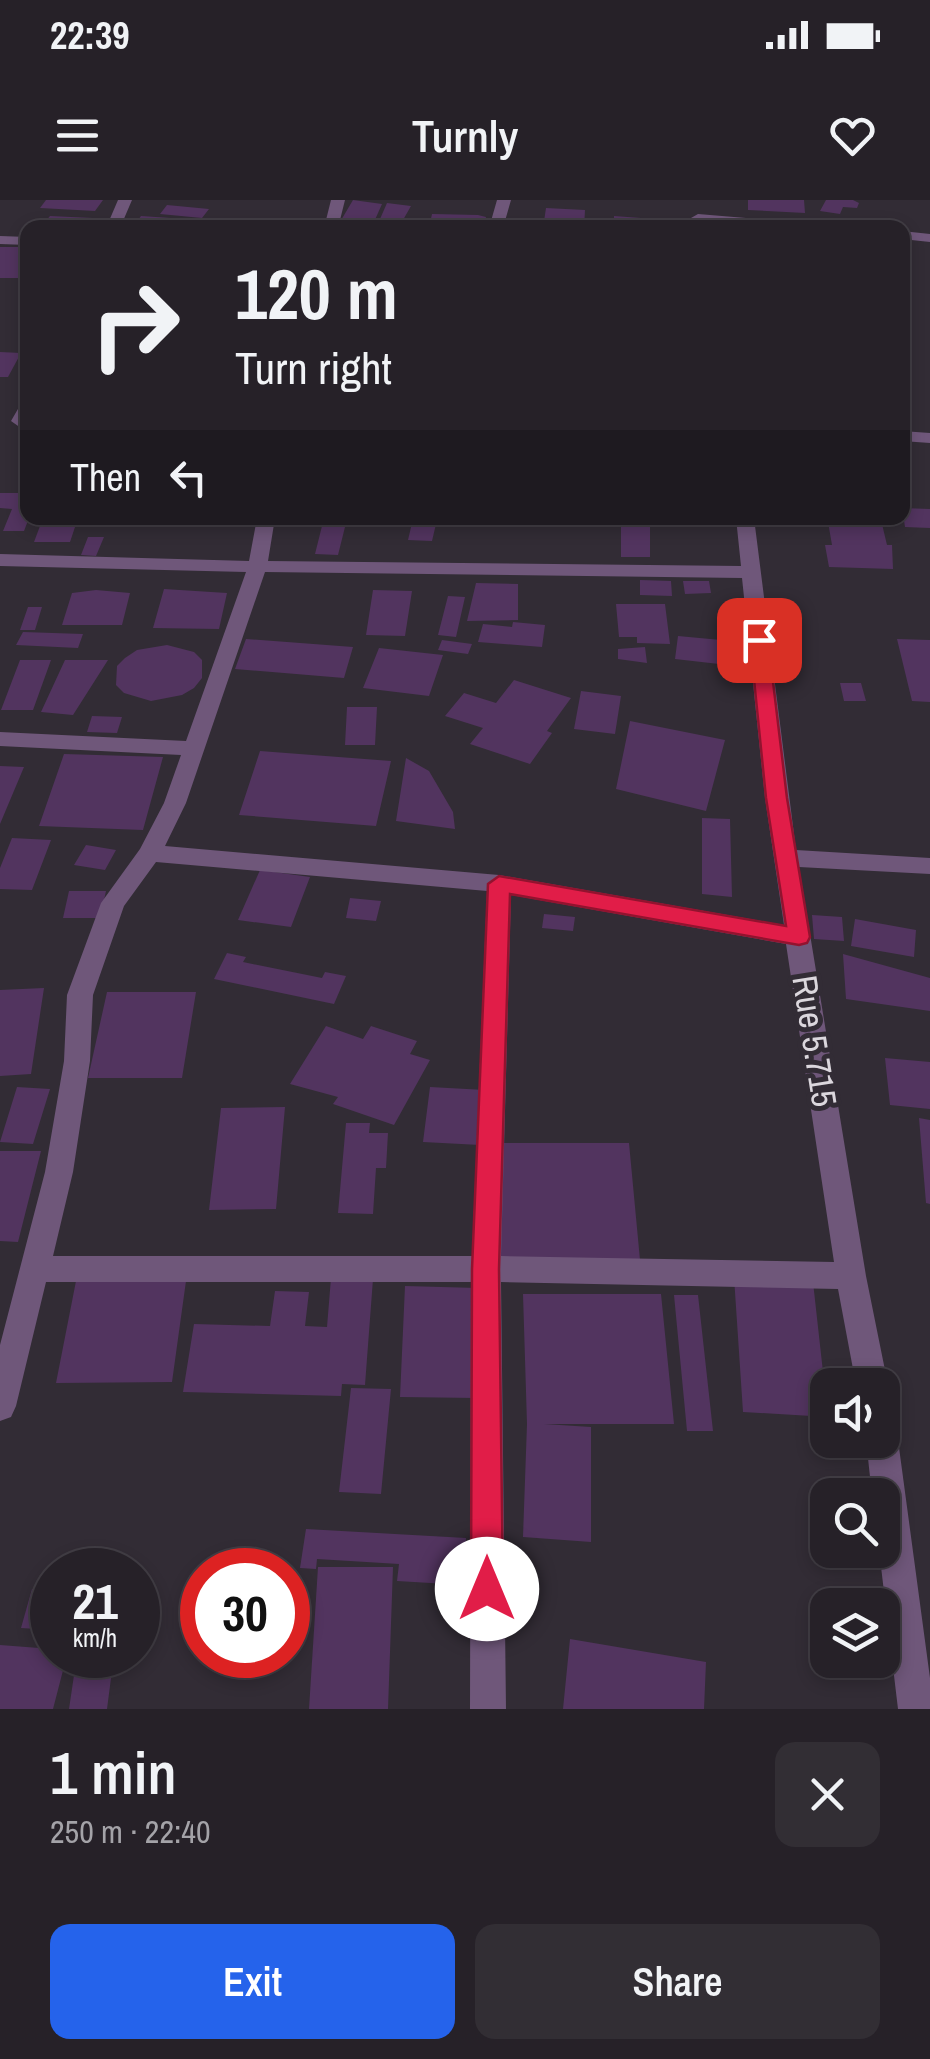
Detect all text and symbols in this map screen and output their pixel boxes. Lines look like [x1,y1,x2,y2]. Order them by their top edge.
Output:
text: 22:39 [50,10,130,61]
text: Turnly [412,105,518,166]
icon: menu [50,108,105,163]
icon: heart [825,108,880,163]
text: 120 m [235,247,398,341]
icon: right [70,260,200,390]
text: Turn right [235,337,392,398]
icon: left [161,450,216,505]
text: Then [70,452,141,503]
pin [717,598,802,683]
icon: arrive [732,613,787,668]
street label: Rue 5.715 [781,972,849,1110]
map controls [810,1368,900,1678]
button: sound [810,1368,900,1458]
button: search [810,1478,900,1568]
position arrow [435,1537,539,1641]
speed limit sign: 30 [180,1548,310,1678]
text: 21 [72,1567,118,1635]
button: layers [810,1588,900,1678]
text: km/h [73,1621,117,1655]
text: 1 min [50,1732,177,1813]
button: close [775,1742,880,1847]
text: 250 m · 22:40 [50,1810,210,1853]
button: Exit [50,1924,455,2039]
button: Share [475,1924,880,2039]

